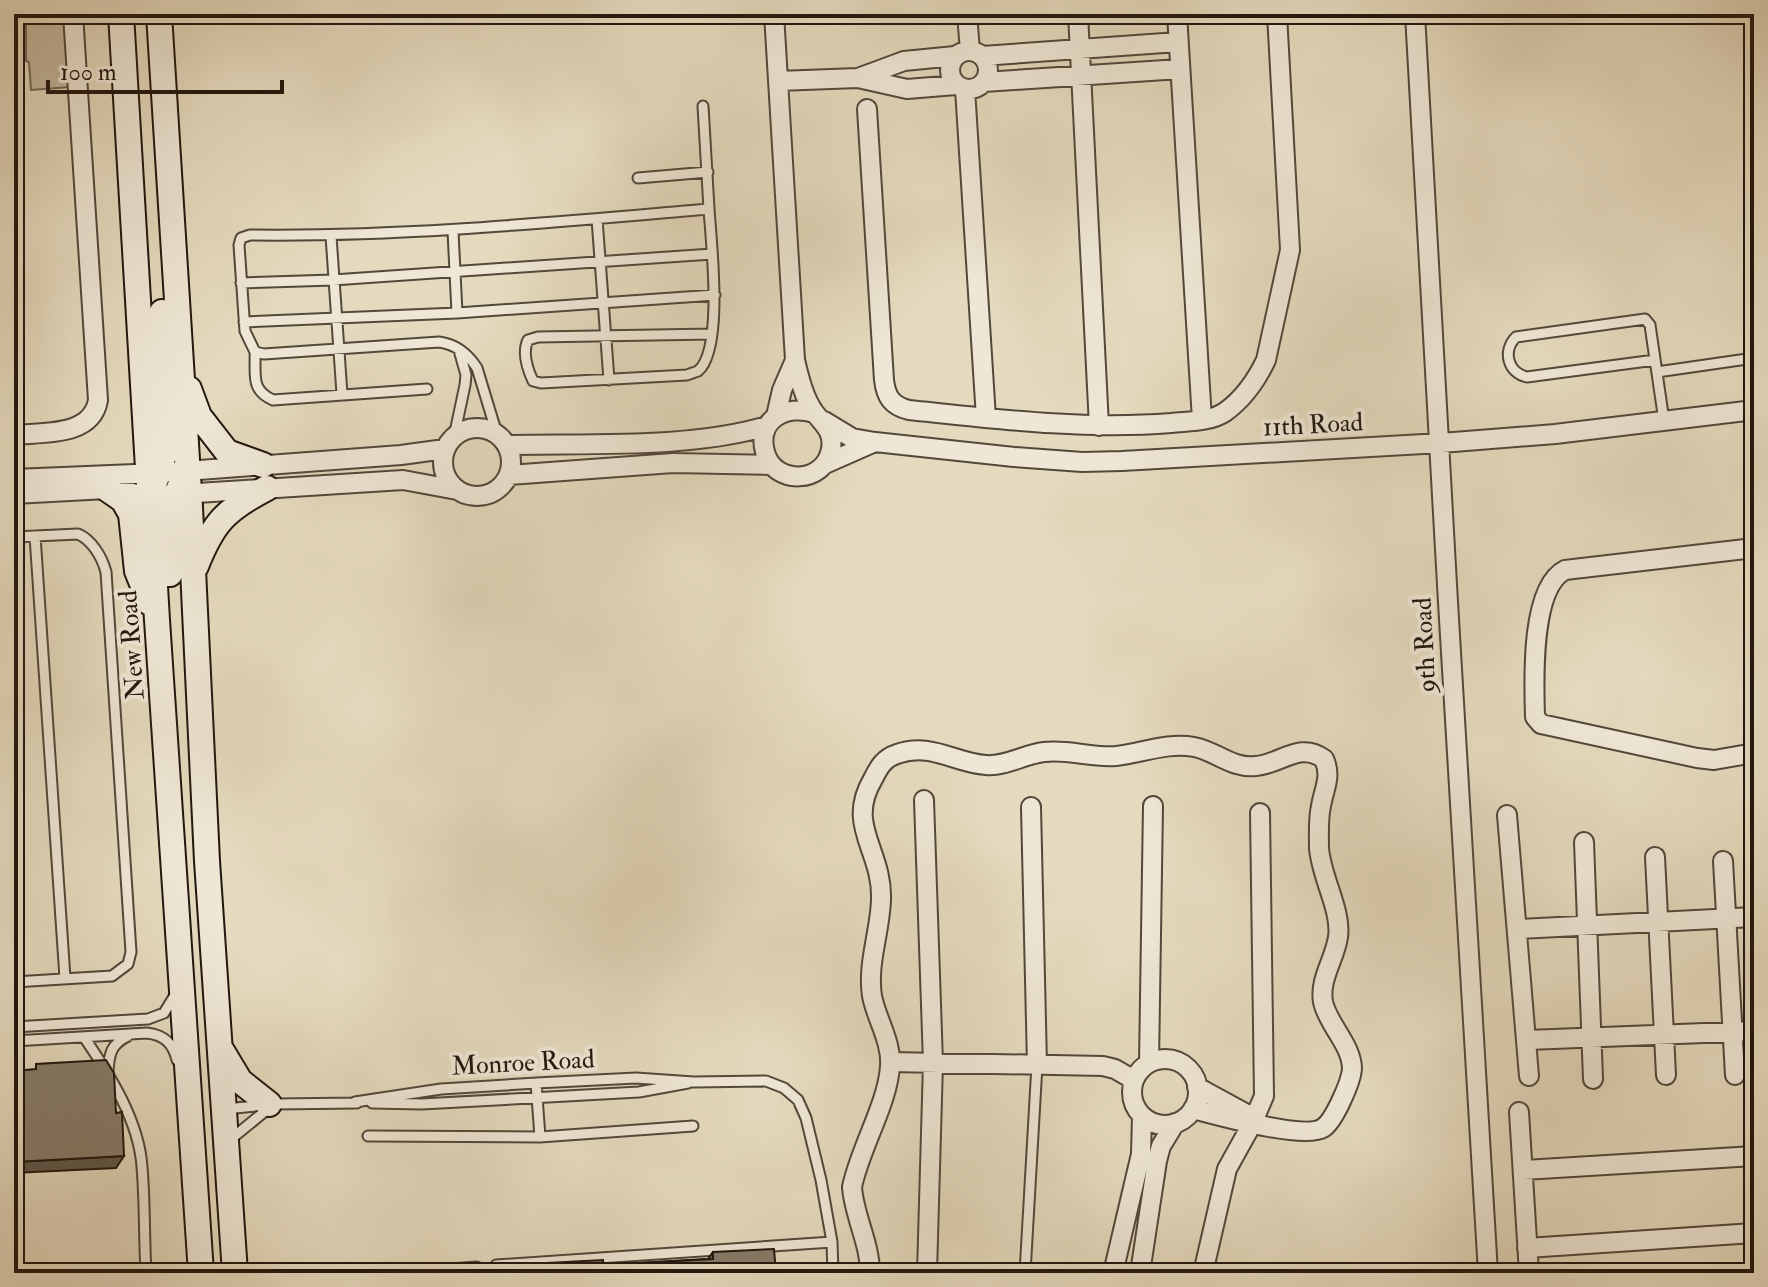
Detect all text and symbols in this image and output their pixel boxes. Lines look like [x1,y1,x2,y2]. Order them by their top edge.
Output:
scale bar [48,44,282,94]
text: 100 m [60,57,117,88]
street label: 11th Road [1262,406,1364,444]
street label: New Road [112,589,152,701]
street label: 9th Road [1407,596,1444,695]
street label: Monroe Road [451,1043,596,1083]

